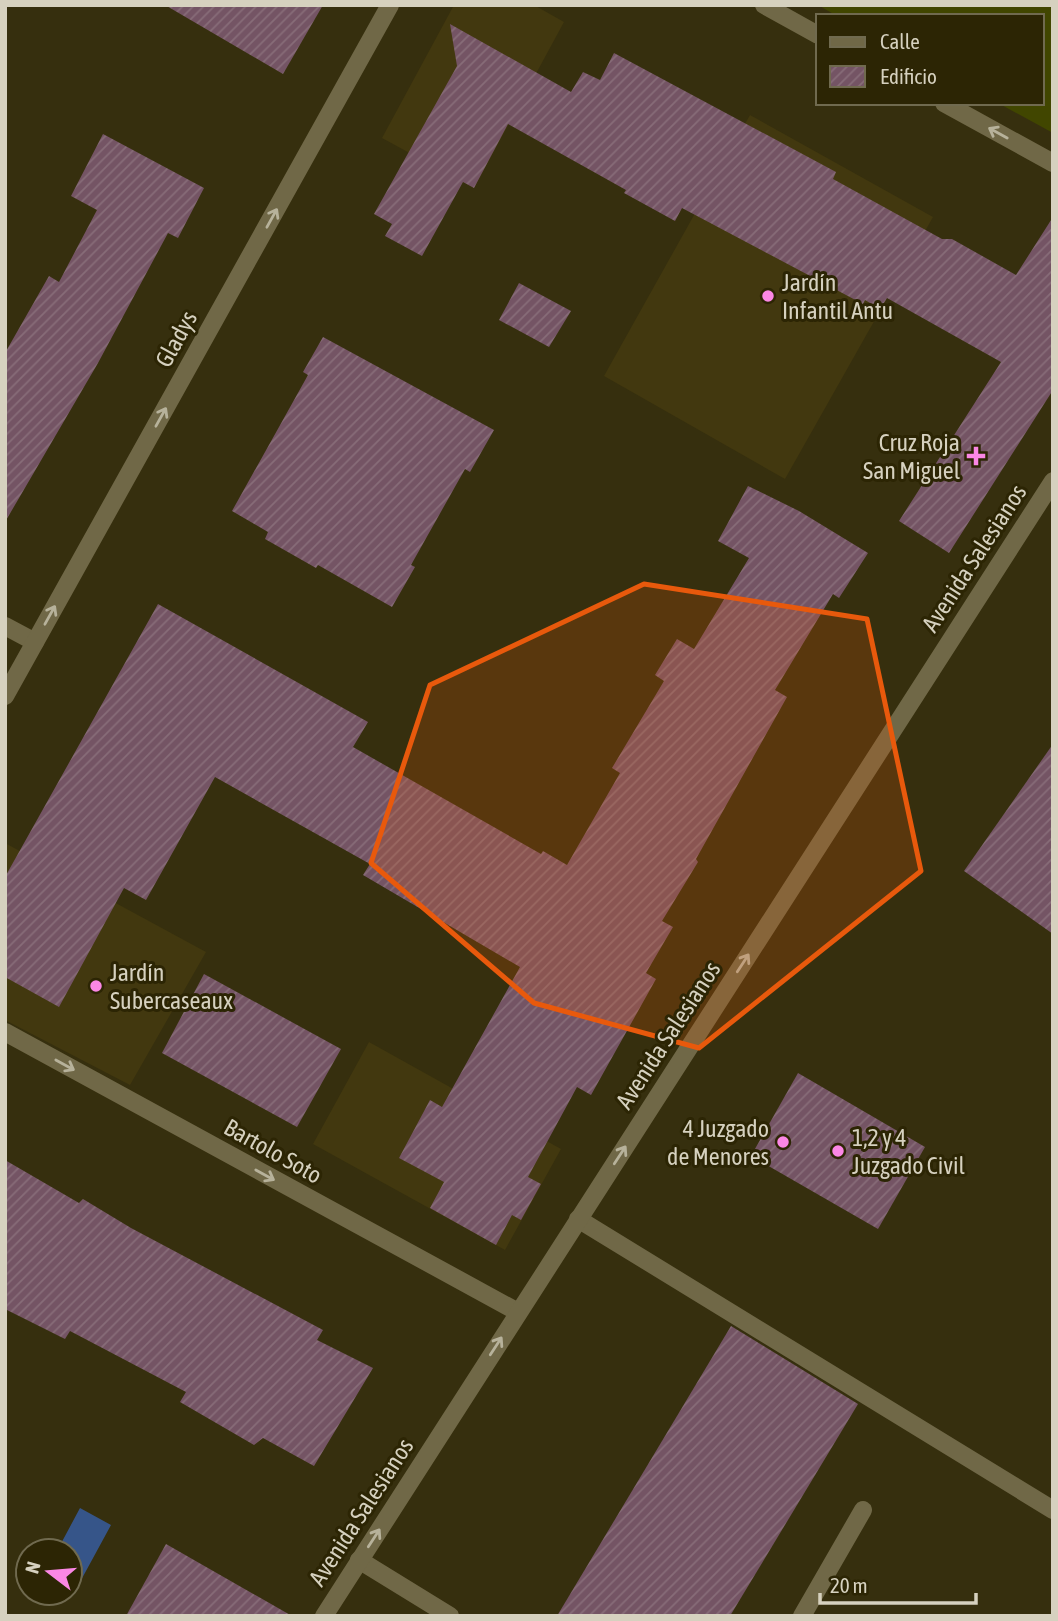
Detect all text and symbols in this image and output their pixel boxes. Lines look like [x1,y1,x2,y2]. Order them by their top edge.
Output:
legend [816,14,1044,105]
text: Calle [880,29,920,53]
text: Edificio [880,64,937,88]
one-way arrow [988,126,1009,139]
one-way arrow [265,208,279,228]
place label: Jardín Infantil Antu [782,269,893,324]
marker: Jardín Infantil Antu [760,288,776,304]
street label: Gladys [150,306,202,372]
one-way arrow [154,407,168,427]
place label: Cruz Roja San Miguel [863,429,961,484]
marker: Cruz Roja San Miguel [966,446,986,466]
street label: Avenida Salesianos [916,479,1032,637]
one-way arrow [43,606,57,626]
one-way arrow [736,954,750,974]
street label: Avenida Salesianos [610,956,726,1114]
place label: Jardín Subercaseaux [110,959,233,1014]
marker: Jardín Subercaseaux [88,978,104,994]
one-way arrow [54,1059,75,1072]
street label: Bartolo Soto [220,1113,326,1189]
place label: 4 Juzgado de Menores [667,1115,769,1170]
place label: 1,2 y 4 Juzgado Civil [852,1124,966,1179]
marker: 4 Juzgado de Menores [775,1134,791,1150]
marker: 1,2 y 4 Juzgado Civil [830,1143,846,1159]
one-way arrow [613,1145,627,1165]
one-way arrow [254,1168,274,1182]
one-way arrow [489,1337,504,1356]
street label: Avenida Salesianos [303,1433,419,1591]
one-way arrow [367,1528,381,1548]
north arrow [14,1537,84,1607]
text: N [21,1559,45,1576]
scale bar [820,1562,976,1606]
text: 20 m [830,1573,868,1597]

